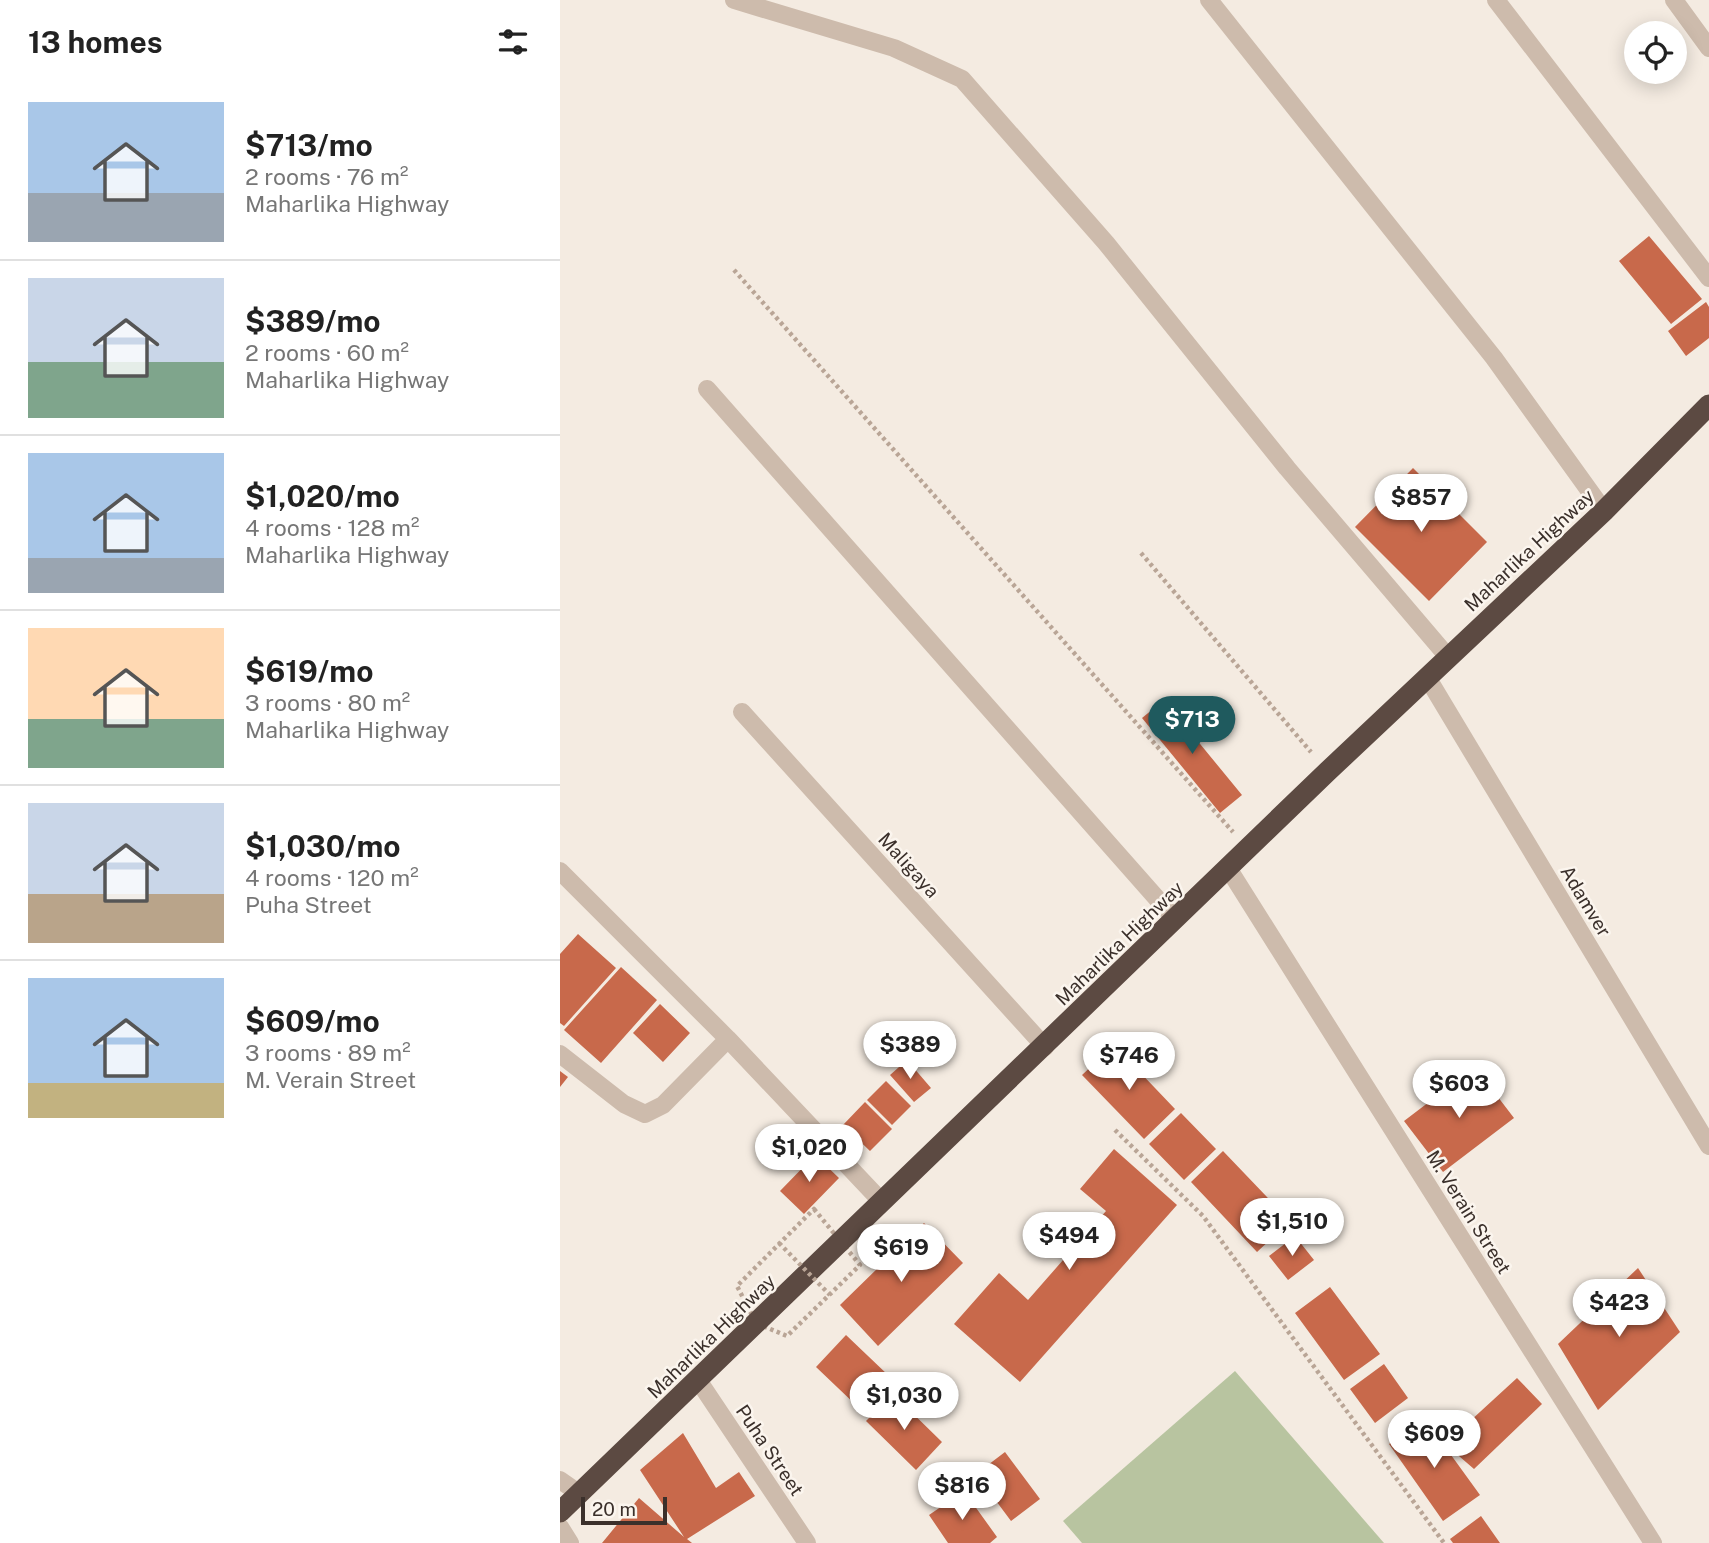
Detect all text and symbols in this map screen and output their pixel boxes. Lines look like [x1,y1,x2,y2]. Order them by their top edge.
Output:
map controls [1624,21,1687,84]
button: locate [1624,21,1687,84]
icon: filters [494,23,532,61]
text: 13 homes [28,24,163,60]
text: $713/mo [245,127,373,163]
icon: home [84,130,168,214]
text: 2 rooms · 76 m² [245,163,408,190]
text: Maharlika Highway [245,190,449,217]
text: $389/mo [245,303,381,339]
icon: home [84,306,168,390]
text: 2 rooms · 60 m² [245,339,409,366]
text: Maharlika Highway [245,366,449,393]
pin: $857 [1380,475,1462,534]
text: $1,020/mo [245,478,400,514]
icon: home [84,481,168,565]
text: $857 [1390,483,1452,510]
street label: Maharlika Highway [1460,484,1598,616]
text: 4 rooms · 128 m² [245,514,419,541]
text: Maharlika Highway [245,541,449,568]
text: $619/mo [245,653,373,689]
icon: home [84,656,168,740]
text: 3 rooms · 80 m² [245,689,410,716]
pin: $713 [1151,696,1233,756]
text: $713 [1164,705,1220,732]
text: Maharlika Highway [245,716,449,743]
text: $1,030/mo [245,828,401,864]
street label: Maligaya [874,828,944,902]
icon: home [84,831,168,915]
street label: Adamver [1556,862,1616,940]
text: 4 rooms · 120 m² [245,864,419,891]
street label: Maharlika Highway [1051,876,1187,1010]
text: Puha Street [245,891,372,918]
text: $609/mo [245,1003,380,1039]
icon: home [84,1006,168,1090]
pin: $389 [869,1021,951,1081]
text: $389 [879,1030,941,1057]
pin: $746 [1088,1032,1170,1092]
text: 3 rooms · 89 m² [245,1039,411,1066]
text: $746 [1099,1041,1159,1068]
pin: $603 [1418,1060,1500,1120]
text: M. Verain Street [245,1066,416,1093]
text: $603 [1429,1069,1489,1096]
pin: $1,020 [752,1124,866,1184]
text: $1,020 [771,1133,847,1160]
street label: M. Verain Street [1422,1146,1516,1278]
pin: $1,510 [1235,1198,1349,1258]
text: $1,510 [1256,1207,1328,1234]
pin: $494 [1028,1212,1110,1272]
text: $494 [1039,1221,1099,1248]
pin: $619 [860,1224,942,1284]
text: $619 [873,1233,929,1260]
street label: Maharlika Highway [643,1269,779,1403]
pin: $423 [1578,1280,1660,1339]
text: $423 [1589,1288,1649,1315]
pin: $1,030 [847,1372,961,1432]
text: $1,030 [866,1381,942,1408]
street label: Puha Street [732,1400,808,1500]
pin: $609 [1393,1410,1475,1470]
text: $609 [1404,1419,1464,1446]
pin: $816 [921,1462,1003,1522]
text: $816 [934,1471,990,1498]
scale bar [581,1494,667,1526]
text: 20 m [592,1498,636,1520]

